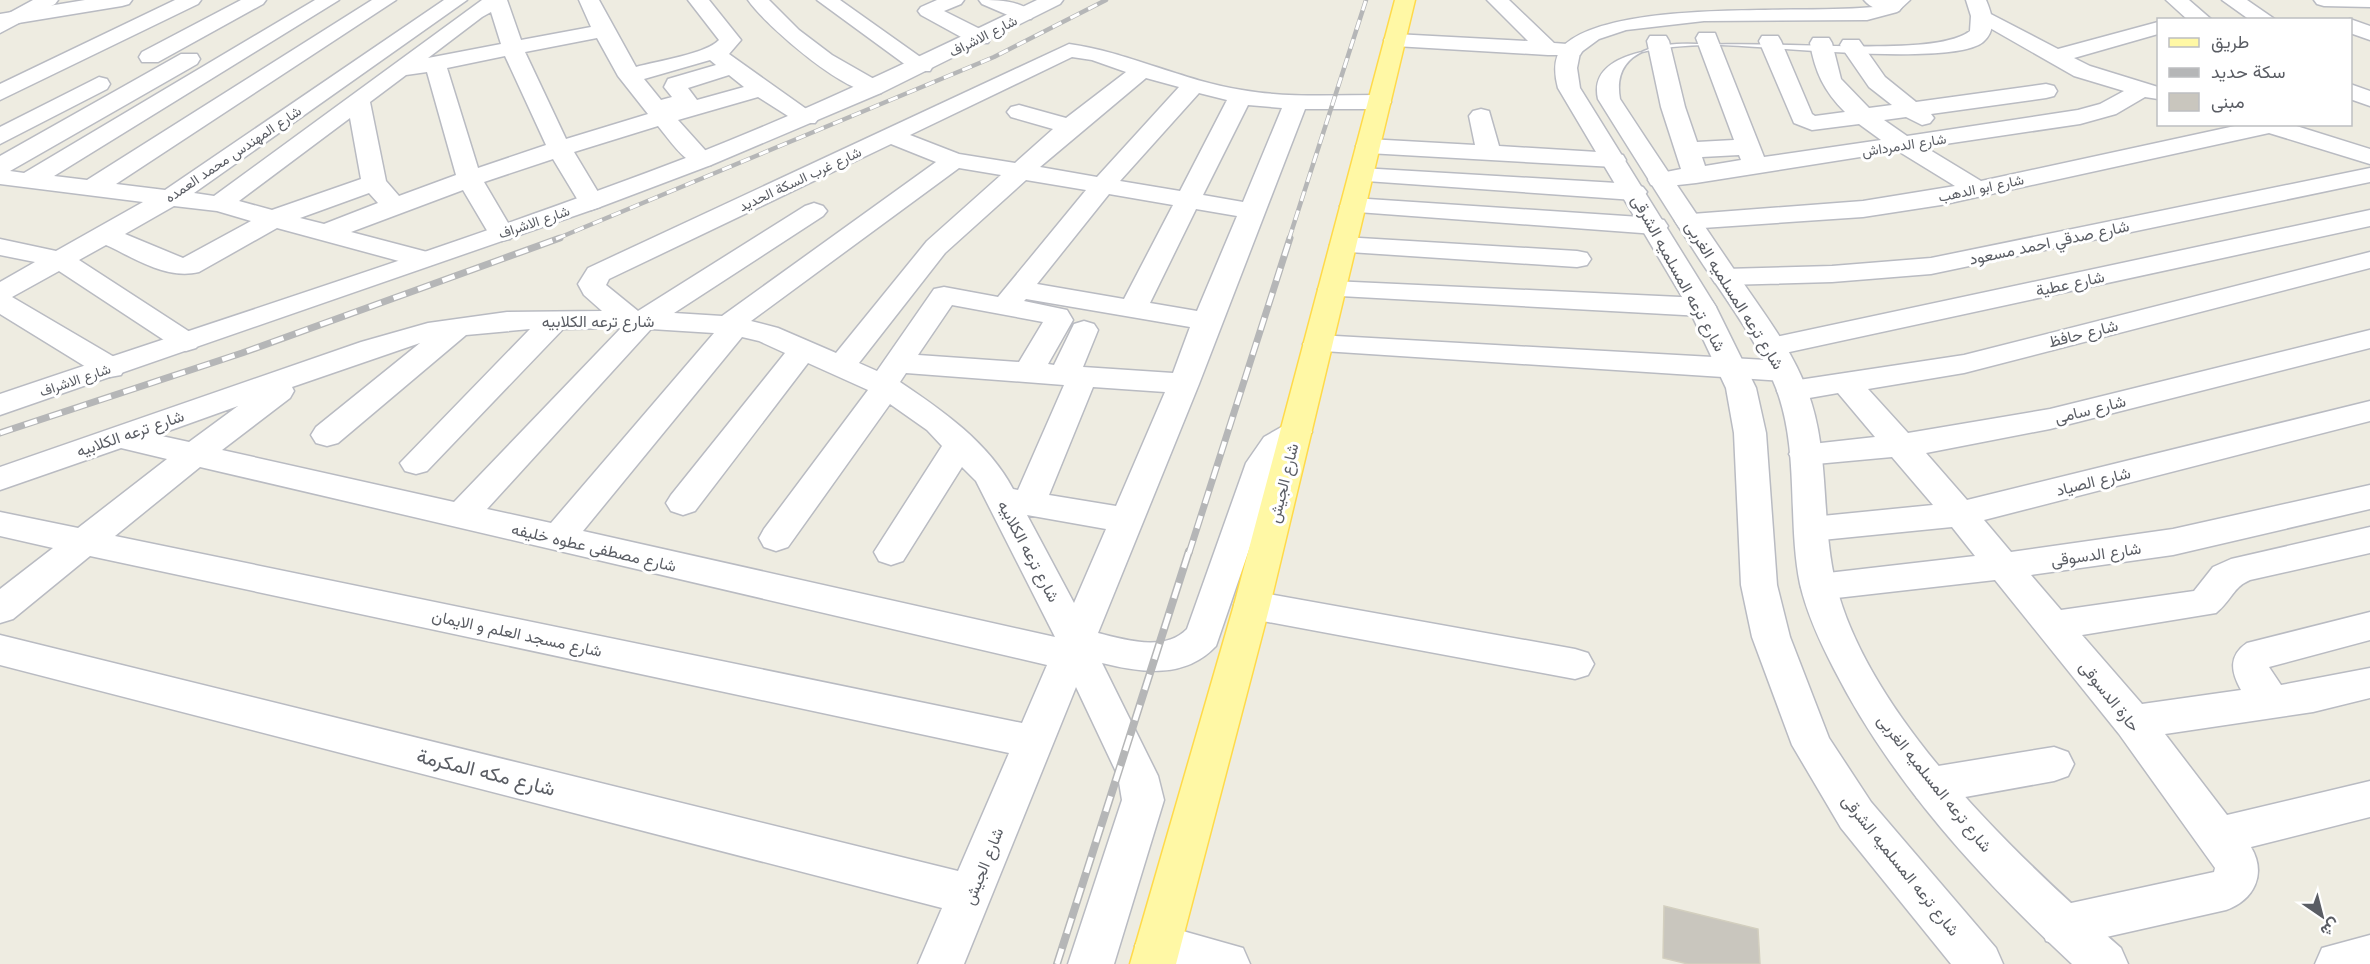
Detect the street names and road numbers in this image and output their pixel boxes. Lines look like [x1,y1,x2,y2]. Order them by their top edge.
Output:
street label: شارع الاشراف [946,12,1021,63]
street label: شارع المهندس محمد العمده [162,102,306,208]
street label: شارع الدمرداش [1861,130,1948,163]
street label: شارع غرب السكة الحديد [736,144,865,217]
street label: شارع ابو الدهب [1937,171,2026,208]
street label: شارع ترعه المسلميه الشرقى [1626,192,1729,356]
street label: شارع الاشراف [496,202,573,244]
street label: شارع صدقي احمد مسعود [1968,217,2132,273]
street label: شارع ترعه المسلميه الغربى [1679,218,1787,374]
street label: شارع عطية [2034,268,2107,302]
street label: شارع ترعه الكلابيه [542,313,654,333]
street label: شارع حافظ [2047,317,2120,353]
street label: شارع الاشراف [37,360,114,402]
street label: شارع سامى [2053,392,2128,429]
street label: شارع ترعه الكلابيه [74,407,187,463]
street label: شارع الجيش [1265,442,1304,525]
street label: شارع الصياد [2054,464,2133,502]
street label: شارع ترعه الكلابيه [992,498,1062,606]
street label: شارع مصطفى عطوه خليفه [509,520,678,578]
street label: شارع الدسوقى [2050,540,2143,572]
street label: شارع مسجد العلم و الايمان [430,607,603,663]
street label: حارة الدسوقى [2075,658,2143,736]
street label: شارع ترعه المسلميه الغربى [1872,711,1995,857]
street label: شارع مكه المكرمة [414,744,557,803]
street label: شارع ترعه المسلميه الشرقى [1836,792,1963,941]
street label: شارع الجيش [960,825,1009,908]

